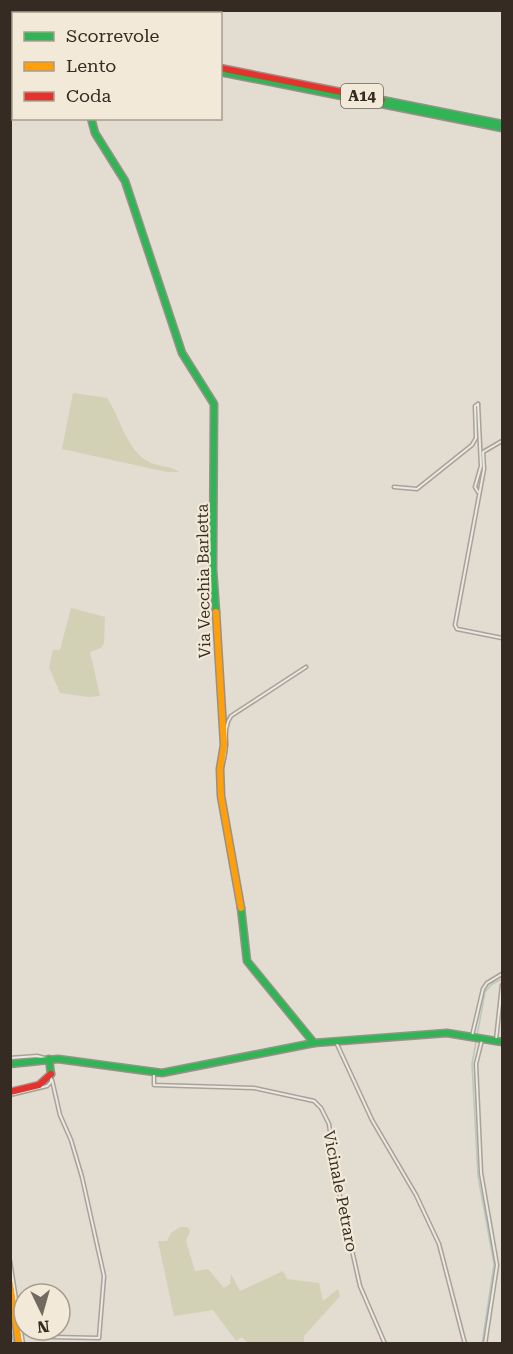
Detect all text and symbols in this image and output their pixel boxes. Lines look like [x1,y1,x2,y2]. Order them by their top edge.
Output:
legend [12,12,222,120]
text: Scorrevole [66,25,160,46]
text: Lento [66,55,116,76]
road number: A14 [341,84,383,108]
text: Coda [66,85,112,106]
street label: Via Vecchia Barletta [193,503,214,658]
street label: Vicinale Petraro [319,1129,362,1254]
north arrow [12,1282,72,1342]
text: N [36,1316,50,1336]

